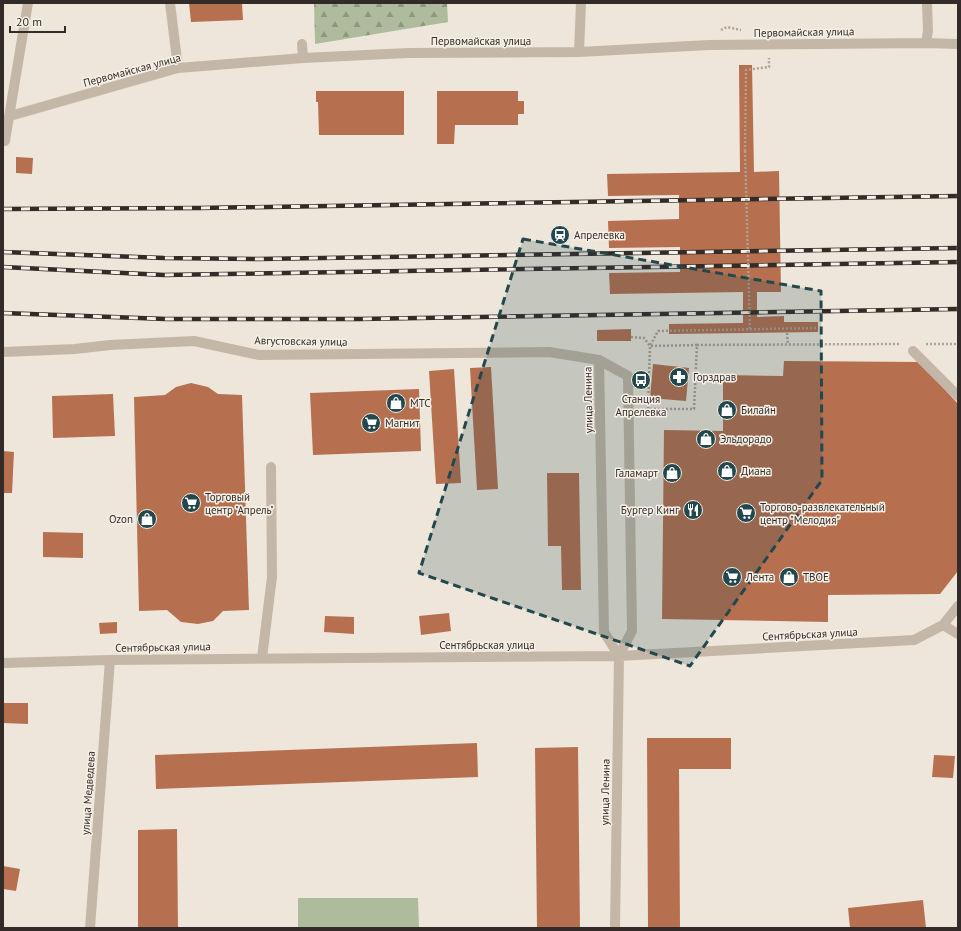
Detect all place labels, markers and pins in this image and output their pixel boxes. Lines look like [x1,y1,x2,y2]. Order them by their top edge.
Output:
station icon: Апрелевка [549,224,571,246]
place label: Апрелевка [574,228,625,242]
pharmacy icon: Горздрав [668,366,690,388]
bus stop icon: Станция Апрелевка [630,369,652,391]
place label: Горздрав [693,370,736,384]
shop icon: МТС [385,392,407,414]
place label: Станция Апрелевка [616,392,666,419]
place label: МТС [410,396,431,410]
shop icon: Билайн [716,399,738,421]
place label: Билайн [741,403,776,417]
supermarket icon: Магнит [360,412,382,434]
place label: Магнит [385,416,420,430]
shop icon: Эльдорадо [695,428,717,450]
place label: Эльдорадо [720,432,772,446]
shop icon: Диана [716,460,738,482]
shop icon: Галамарт [661,462,683,484]
place label: Диана [741,464,771,478]
place label: Галамарт [615,466,659,480]
place label: Торговый центр "Апрель" [205,490,274,517]
supermarket icon: Торговый центр "Апрель" [180,492,202,514]
restaurant icon: Бургер Кинг [682,499,704,521]
place label: Торгово-развлекательный центр "Мелодия" [760,500,885,527]
supermarket icon: Торгово-развлекательный центр "Мелодия" [735,502,757,524]
place label: Бургер Кинг [621,503,680,517]
shop icon: Ozon [136,508,158,530]
place label: Ozon [109,512,133,526]
supermarket icon: Лента [721,566,743,588]
shop icon: ТВОЕ [778,566,800,588]
place label: Лента [745,570,774,584]
place label: ТВОЕ [803,570,829,584]

